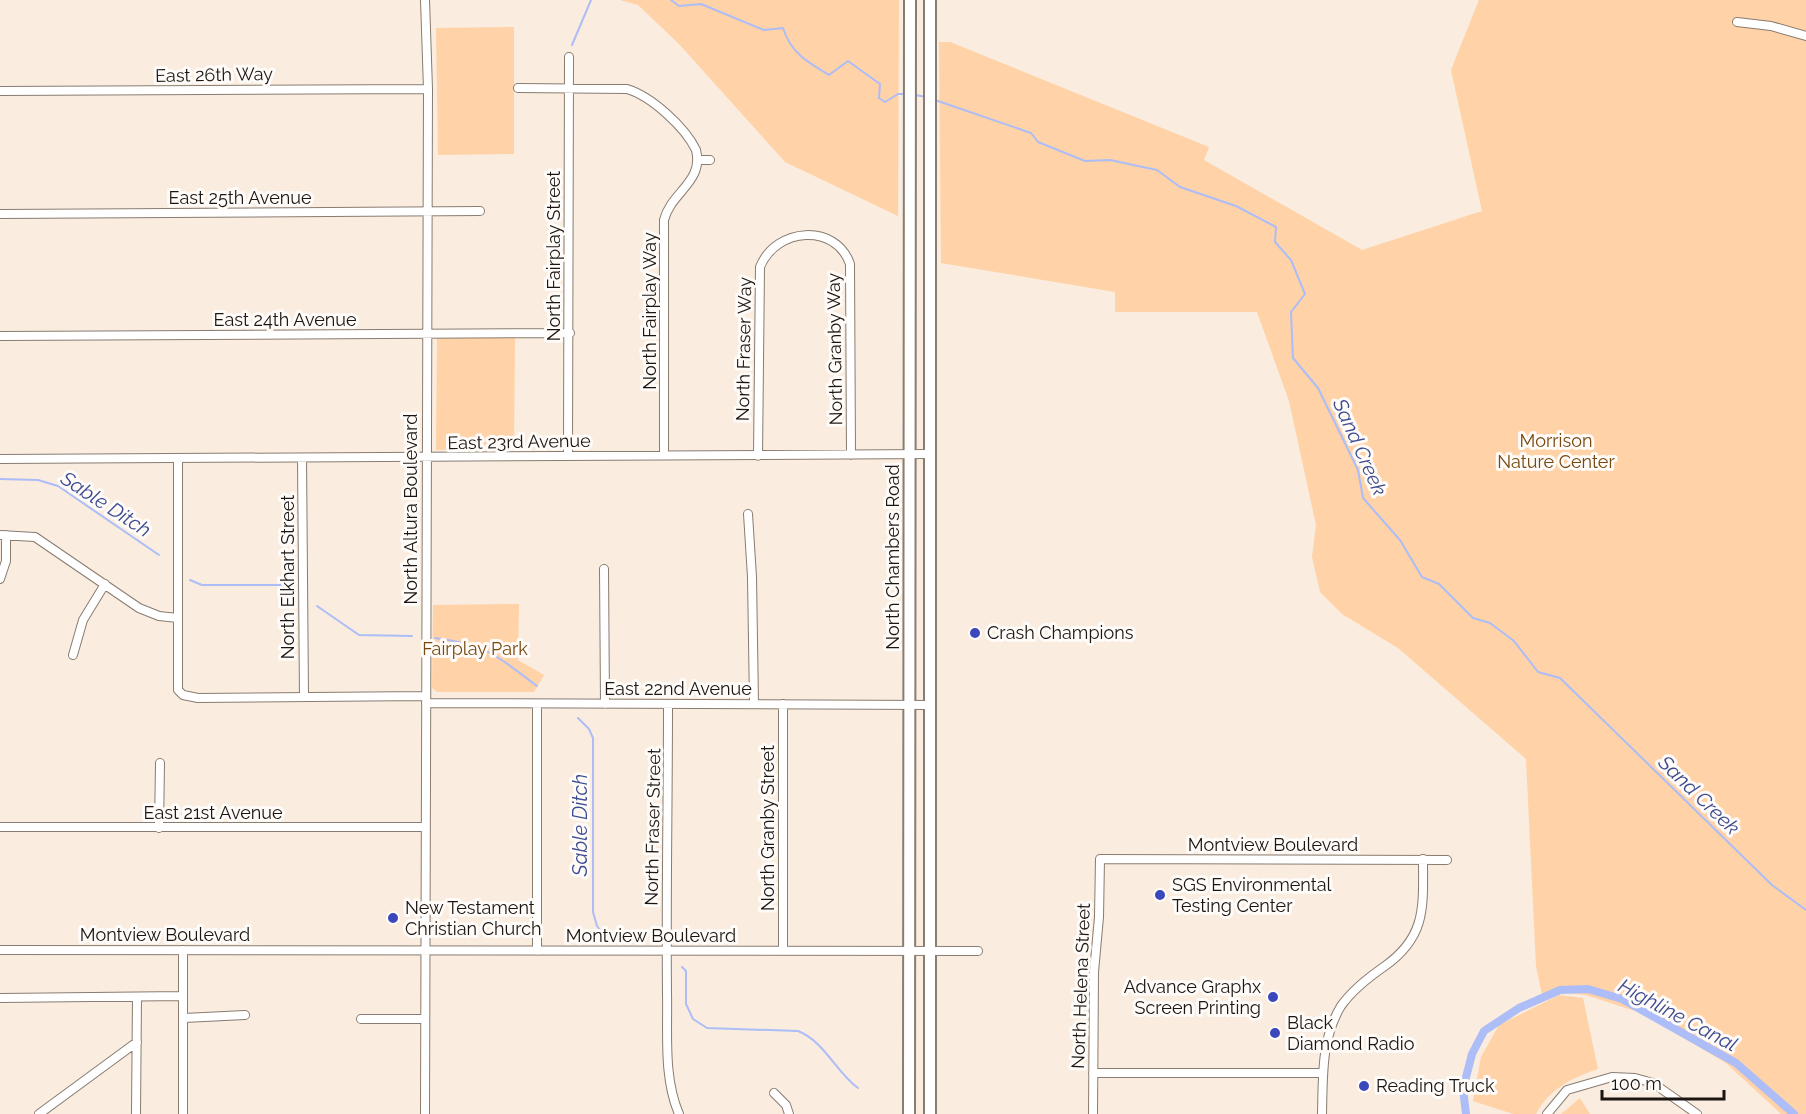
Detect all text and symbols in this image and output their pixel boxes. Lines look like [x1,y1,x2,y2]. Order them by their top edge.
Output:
street label: East 26th Way [155,63,273,86]
street label: North Fairplay Street [543,171,564,341]
street label: East 25th Avenue [169,187,312,208]
street label: North Fairplay Way [639,232,660,390]
street label: North Granby Way [823,272,846,425]
street label: North Fraser Way [732,276,755,421]
street label: East 24th Avenue [214,309,357,330]
water label: Sand Creek [1328,394,1392,499]
street label: North Altura Boulevard [400,414,421,604]
street label: East 23rd Avenue [447,430,591,453]
park label: Morrison Nature Center [1497,430,1615,472]
street label: North Chambers Road [882,464,903,650]
water label: Sable Ditch [56,466,155,542]
street label: North Elkhart Street [277,495,298,659]
place label: Crash Champions [987,622,1134,643]
marker: Crash Champions [968,626,982,640]
park label: Fairplay Park [422,638,528,659]
street label: East 22nd Avenue [604,678,752,699]
street label: North Granby Street [757,745,778,911]
street label: North Fraser Street [641,748,664,906]
water label: Sand Creek [1653,750,1745,840]
water label: Sable Ditch [568,774,592,877]
street label: East 21st Avenue [143,802,283,823]
street label: Montview Boulevard [1188,834,1358,855]
place label: SGS Environmental Testing Center [1172,874,1332,916]
marker: SGS Environmental Testing Center [1153,888,1167,902]
place label: New Testament Christian Church [405,897,542,939]
street label: North Helena Street [1067,903,1094,1069]
marker: New Testament Christian Church [386,911,400,925]
street label: Montview Boulevard [80,924,250,945]
street label: Montview Boulevard [566,925,736,946]
water label: Highline Canal [1614,974,1742,1056]
place label: Advance Graphx Screen Printing [1124,976,1261,1018]
marker: Advance Graphx Screen Printing [1266,990,1280,1004]
place label: Black Diamond Radio [1287,1012,1415,1054]
marker: Black Diamond Radio [1268,1026,1282,1040]
scale bar [1602,1063,1724,1101]
text: 100 m [1611,1073,1662,1094]
place label: Reading Truck [1376,1075,1495,1096]
marker: Reading Truck [1357,1079,1371,1093]

